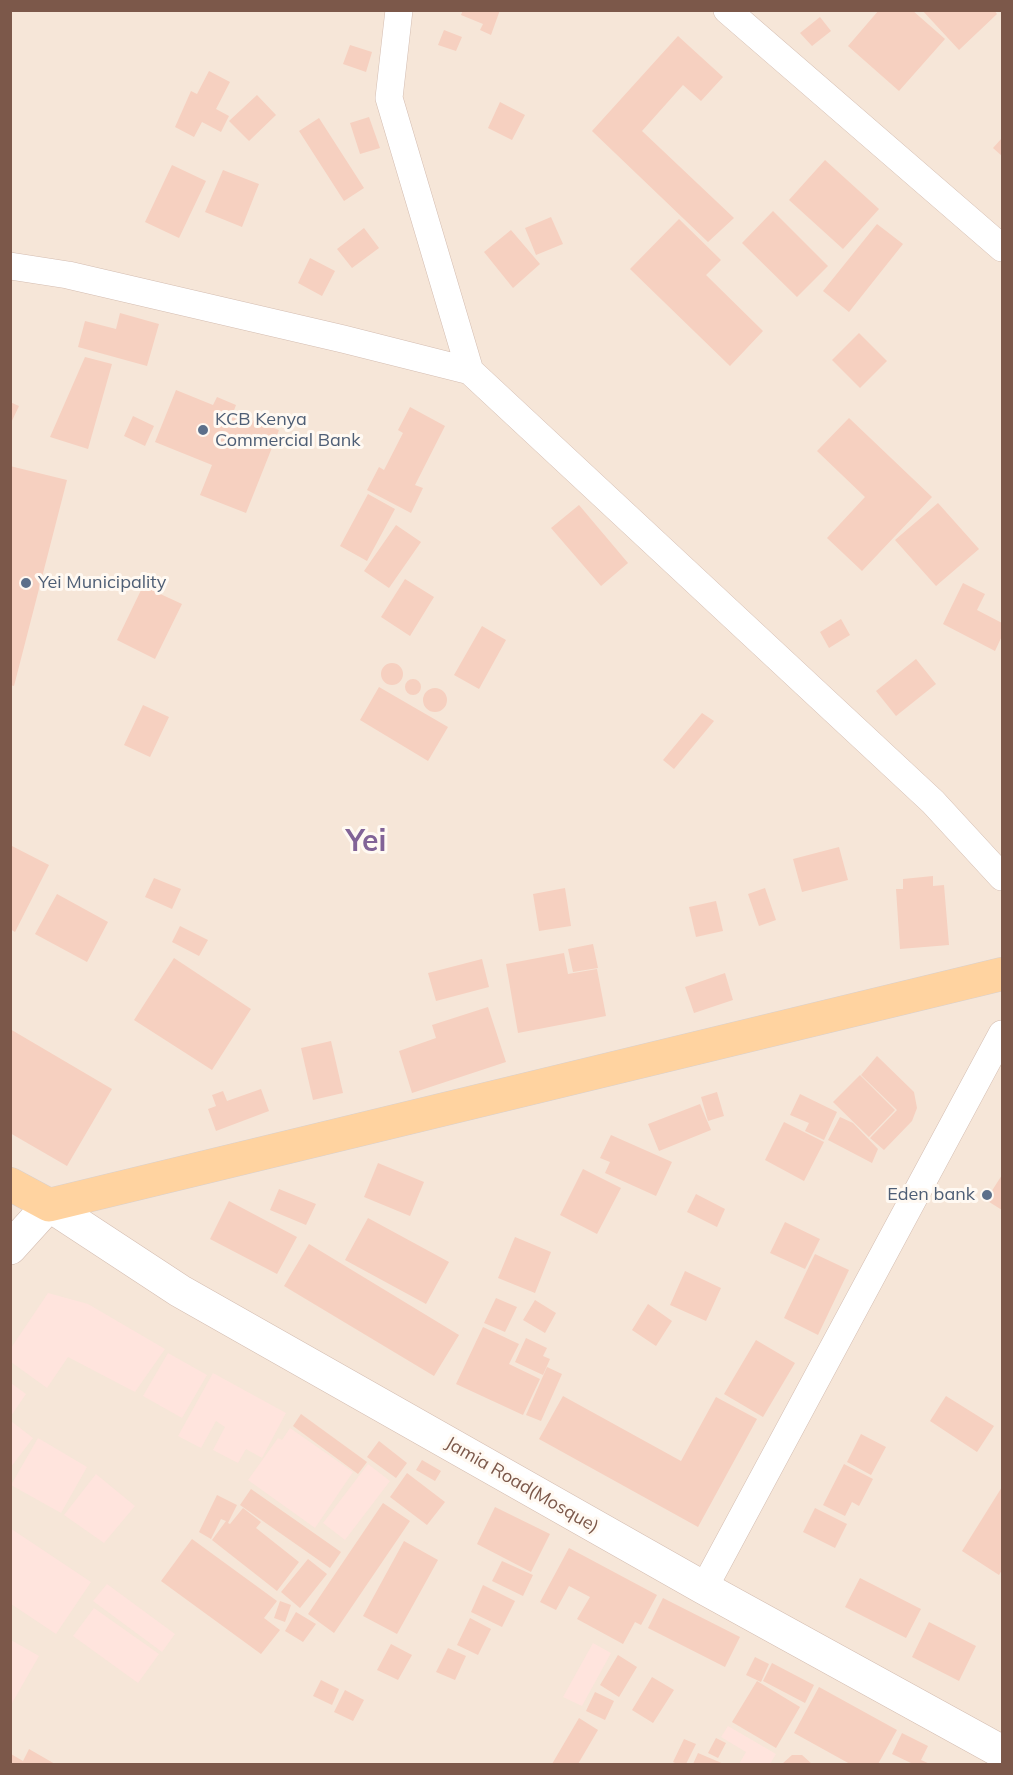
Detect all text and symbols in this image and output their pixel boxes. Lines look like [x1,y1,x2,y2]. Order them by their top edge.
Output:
place label: KCB Kenya Commercial Bank [215,409,361,452]
marker: KCB Kenya Commercial Bank [196,423,210,437]
place label: Yei Municipality [38,572,166,594]
marker: Yei Municipality [19,576,33,590]
district label: Yei [346,824,386,860]
place label: Eden bank [887,1184,975,1206]
marker: Eden bank [980,1188,994,1202]
street label: Jamia Road(Mosque) [442,1432,602,1538]

